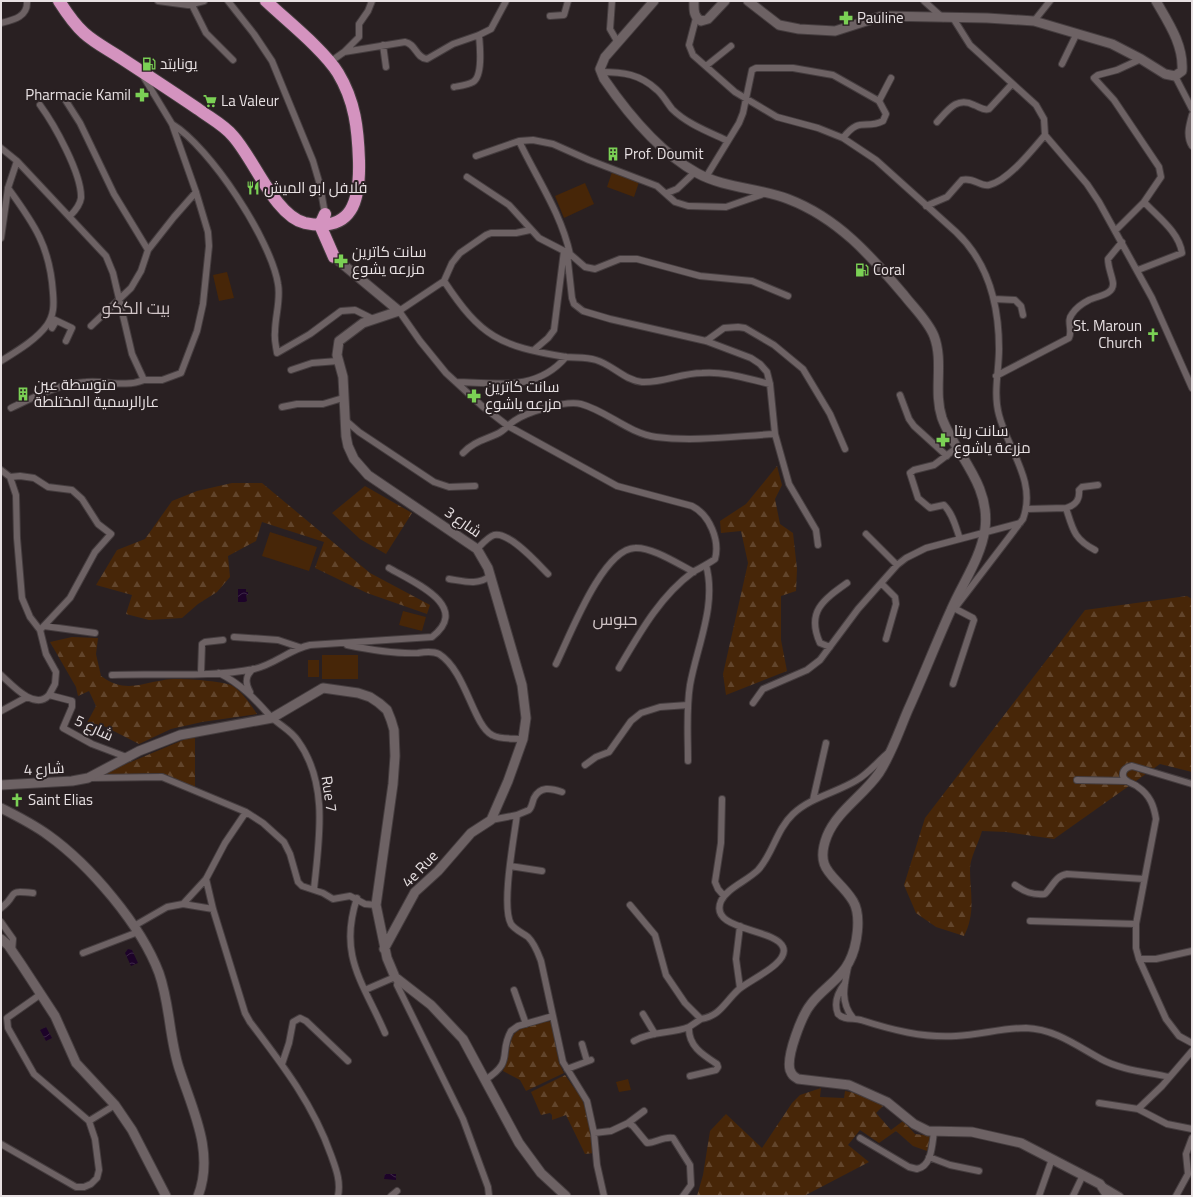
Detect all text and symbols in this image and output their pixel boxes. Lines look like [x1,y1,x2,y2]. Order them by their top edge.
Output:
place label: Pauline [857,6,904,29]
pharmacy icon: Pauline [838,10,854,26]
place label: يونايتد [160,52,198,75]
fuel station icon: يونايتد [141,56,157,72]
place label: Pharmacie Kamil [25,83,131,106]
pharmacy icon: Pharmacie Kamil [134,87,150,103]
place label: La Valeur [221,89,279,112]
supermarket icon: La Valeur [202,93,218,109]
place label: Prof. Doumit [624,142,704,165]
building icon: Prof. Doumit [605,146,621,162]
place label: فلافل ابو الميش [264,176,367,199]
restaurant icon: فلافل ابو الميش [245,180,261,196]
place label: سانت كاترين مزرعه يشوع [352,240,426,280]
pharmacy icon: سانت كاترين مزرعه يشوع [333,253,349,269]
place label: Coral [873,258,905,281]
fuel station icon: Coral [854,262,870,278]
district label: بيت الككو [102,295,170,321]
place label: St. Maroun Church [1073,314,1142,354]
church icon: St. Maroun Church [1145,327,1161,343]
place label: متوسطة عين عارالرسمية المختلطة [34,373,159,413]
place label: سانت كاترين مزرعه ياشوع [485,375,562,415]
building icon: متوسطة عين عارالرسمية المختلطة [15,386,31,402]
pharmacy icon: سانت كاترين مزرعه ياشوع [466,388,482,404]
place label: سانت ريتا مزرعة ياشوع [954,419,1031,459]
pharmacy icon: سانت ريتا مزرعة ياشوع [935,432,951,448]
street label: شارع 3 [440,500,487,543]
district label: حبوس [593,606,637,632]
street label: شارع 5 [71,709,118,747]
street label: شارع 4 [23,756,65,781]
street label: Rue 7 [316,774,343,814]
place label: Saint Elias [28,788,93,811]
church icon: Saint Elias [9,792,25,808]
street label: 4e Rue [396,845,443,892]

